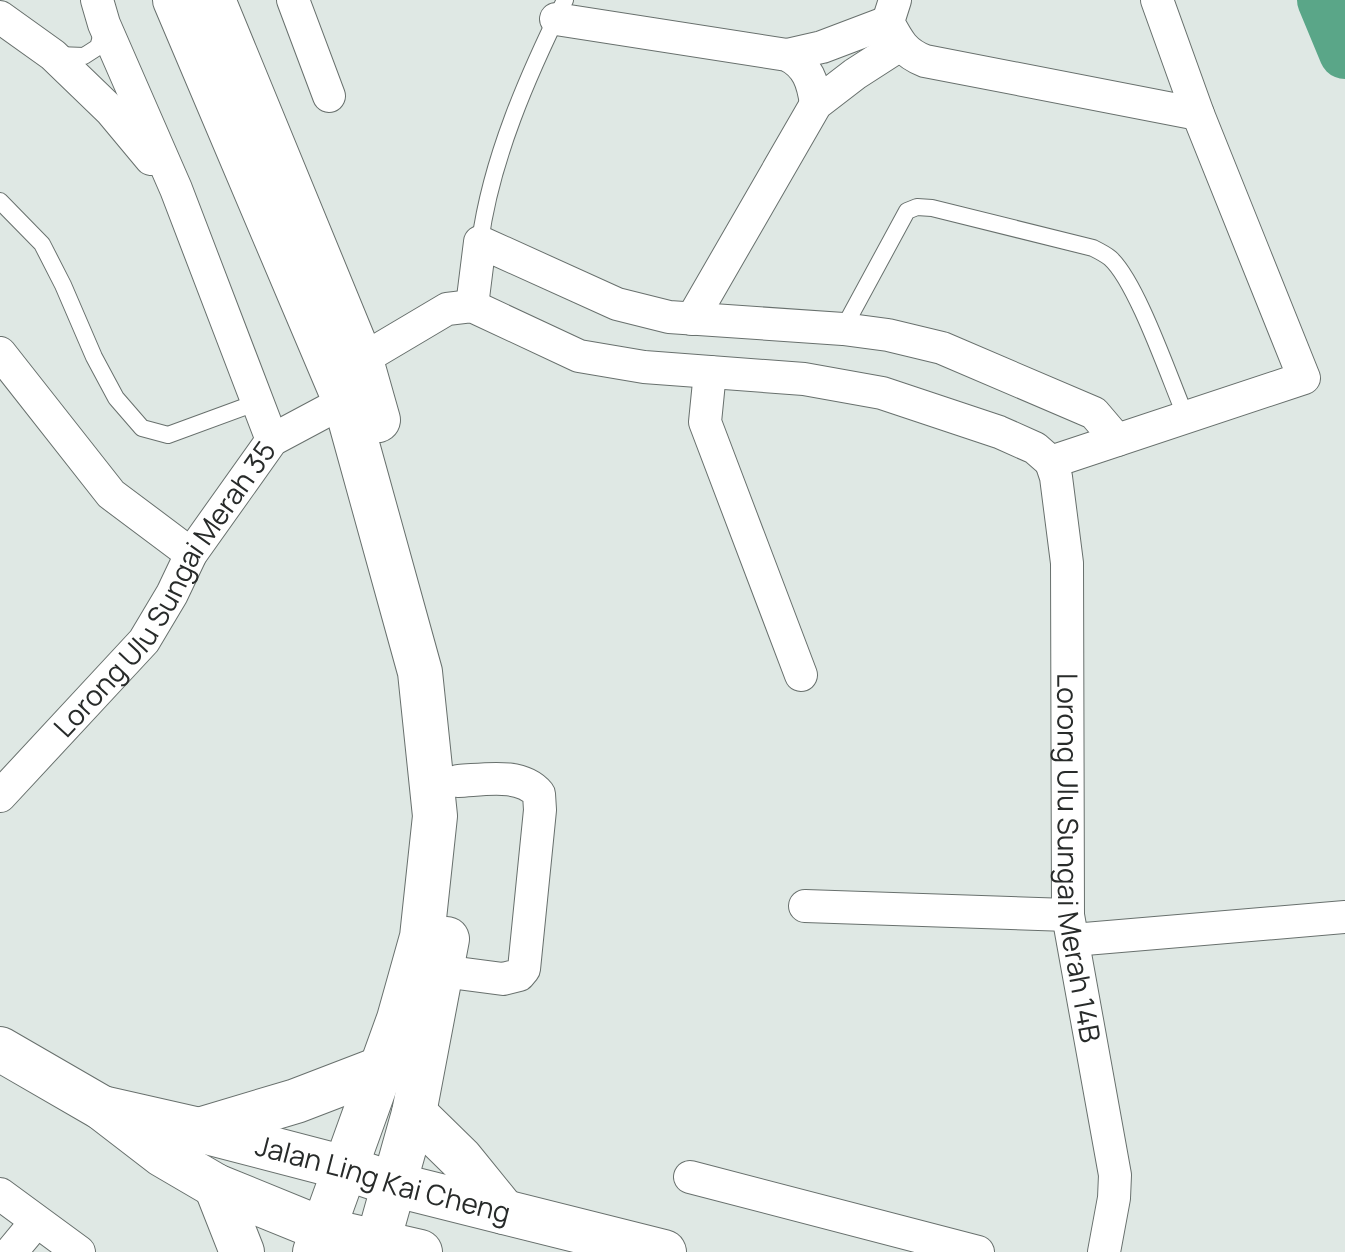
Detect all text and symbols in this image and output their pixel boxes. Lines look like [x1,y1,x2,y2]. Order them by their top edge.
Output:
street label: Lorong Ulu Sungai Merah 35 [44,433,284,745]
street label: Lorong Ulu Sungai Merah 14B [1049,673,1111,1045]
street label: Jalan Ling Kai Cheng [252,1126,515,1231]

